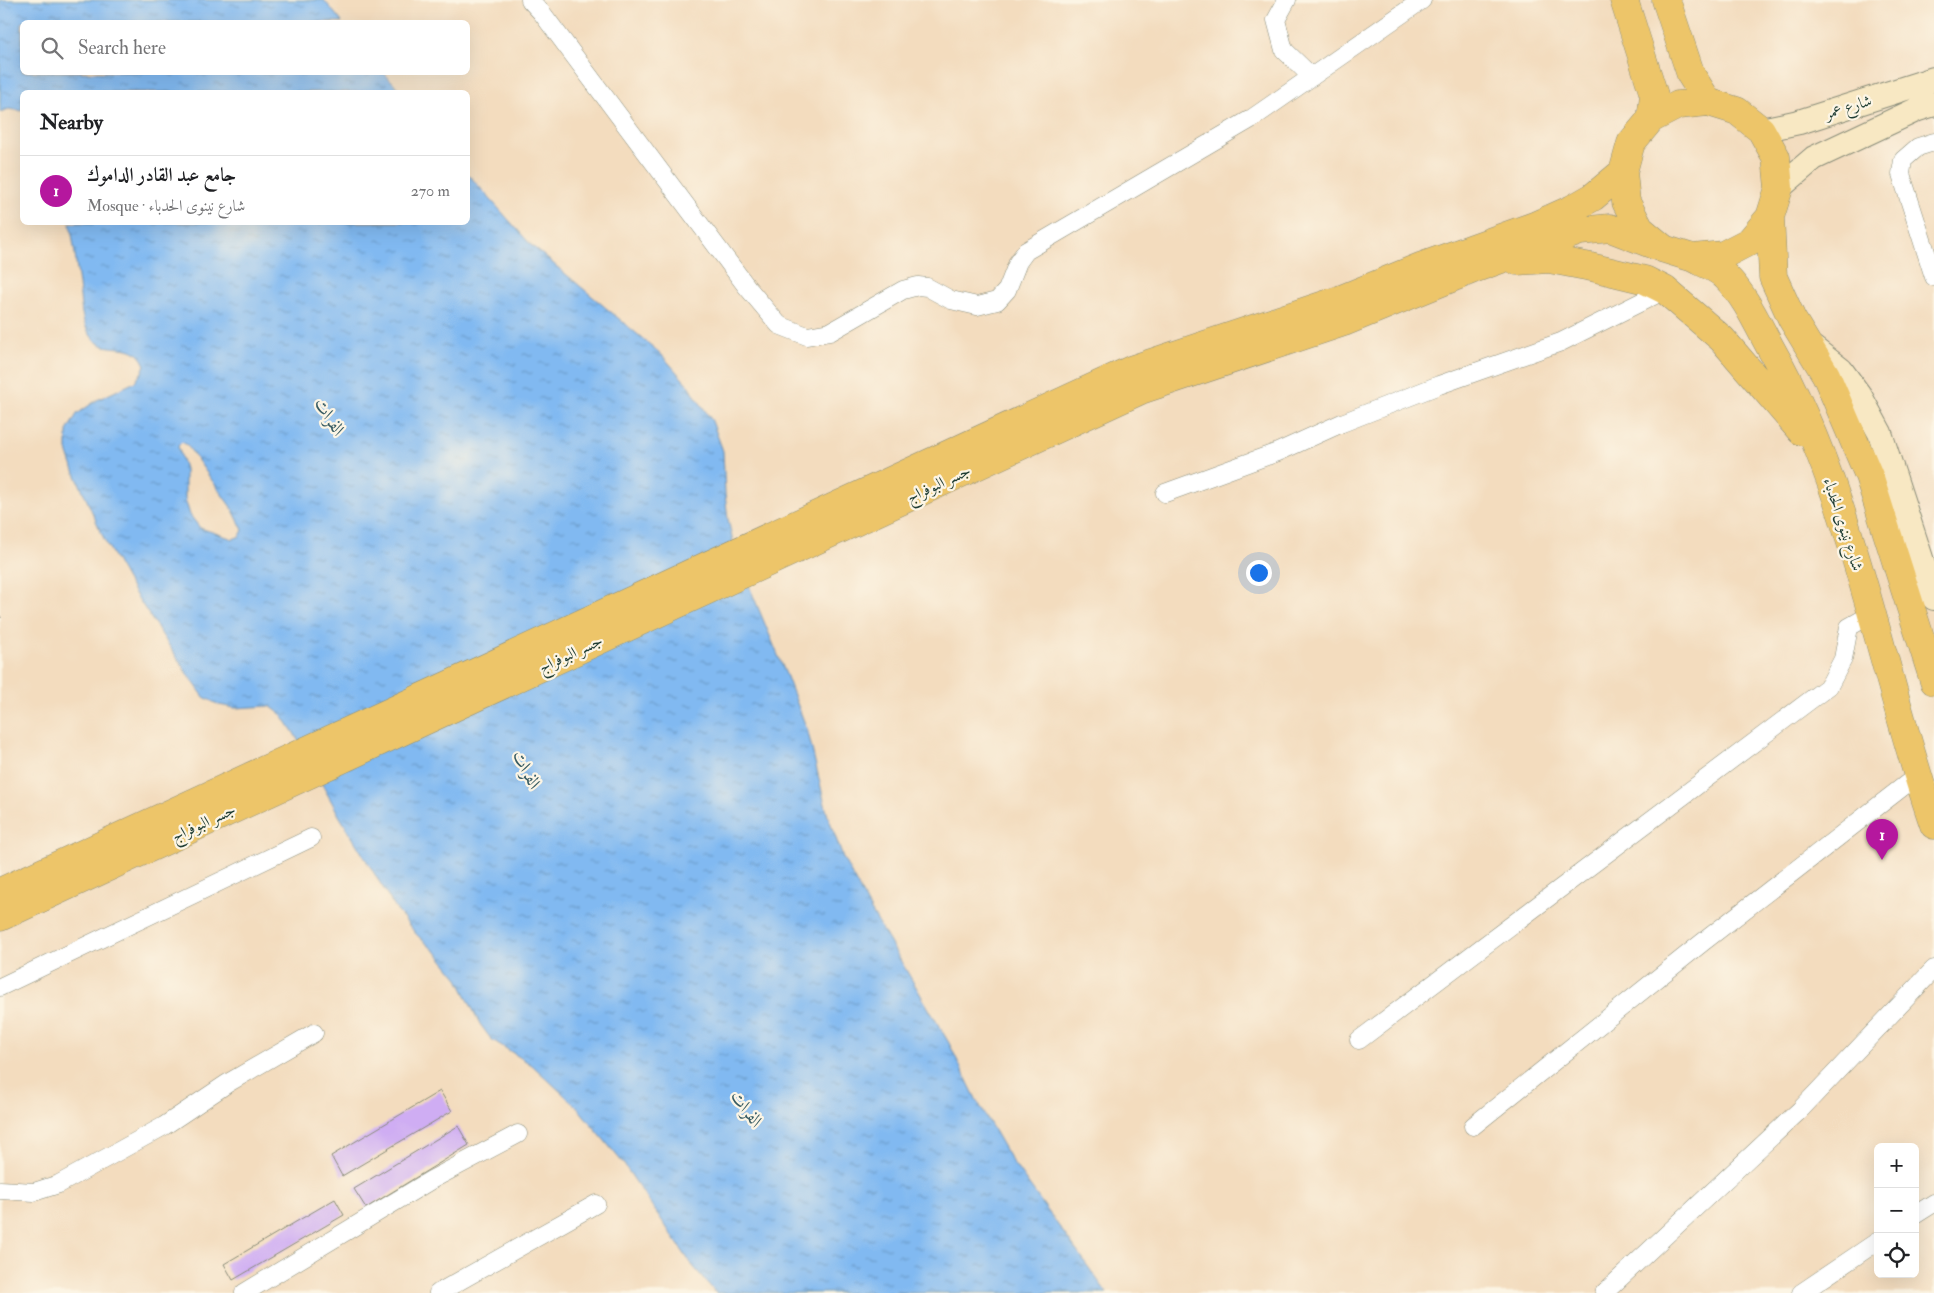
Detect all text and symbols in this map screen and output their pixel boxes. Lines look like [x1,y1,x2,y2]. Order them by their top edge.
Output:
search box [20,20,470,75]
icon: search [38,34,66,62]
text: Search here [78,36,166,60]
street label: شارع عمر [1821,90,1875,127]
text: Nearby [40,109,103,136]
text: جامع عبد القادر الداموك [87,163,236,187]
text: 1 [53,181,59,201]
text: 270 m [411,181,450,201]
text: Mosque · شارع نينوى الحدباء [87,196,245,216]
water label: الفرات [309,394,350,441]
street label: جسر البوفراج [903,460,975,511]
street label: شارع نينوى الحدباء [1816,475,1868,574]
your location [1246,560,1272,586]
street label: جسر البوفراج [535,630,607,681]
water label: الفرات [507,747,546,794]
street label: جسر البوفراج [168,799,240,850]
pin: 1 [1866,819,1898,860]
water label: الفرات [725,1086,768,1132]
map controls [1874,1143,1919,1278]
button: + [1874,1143,1919,1188]
button: − [1874,1188,1919,1233]
button: locate [1874,1233,1919,1278]

